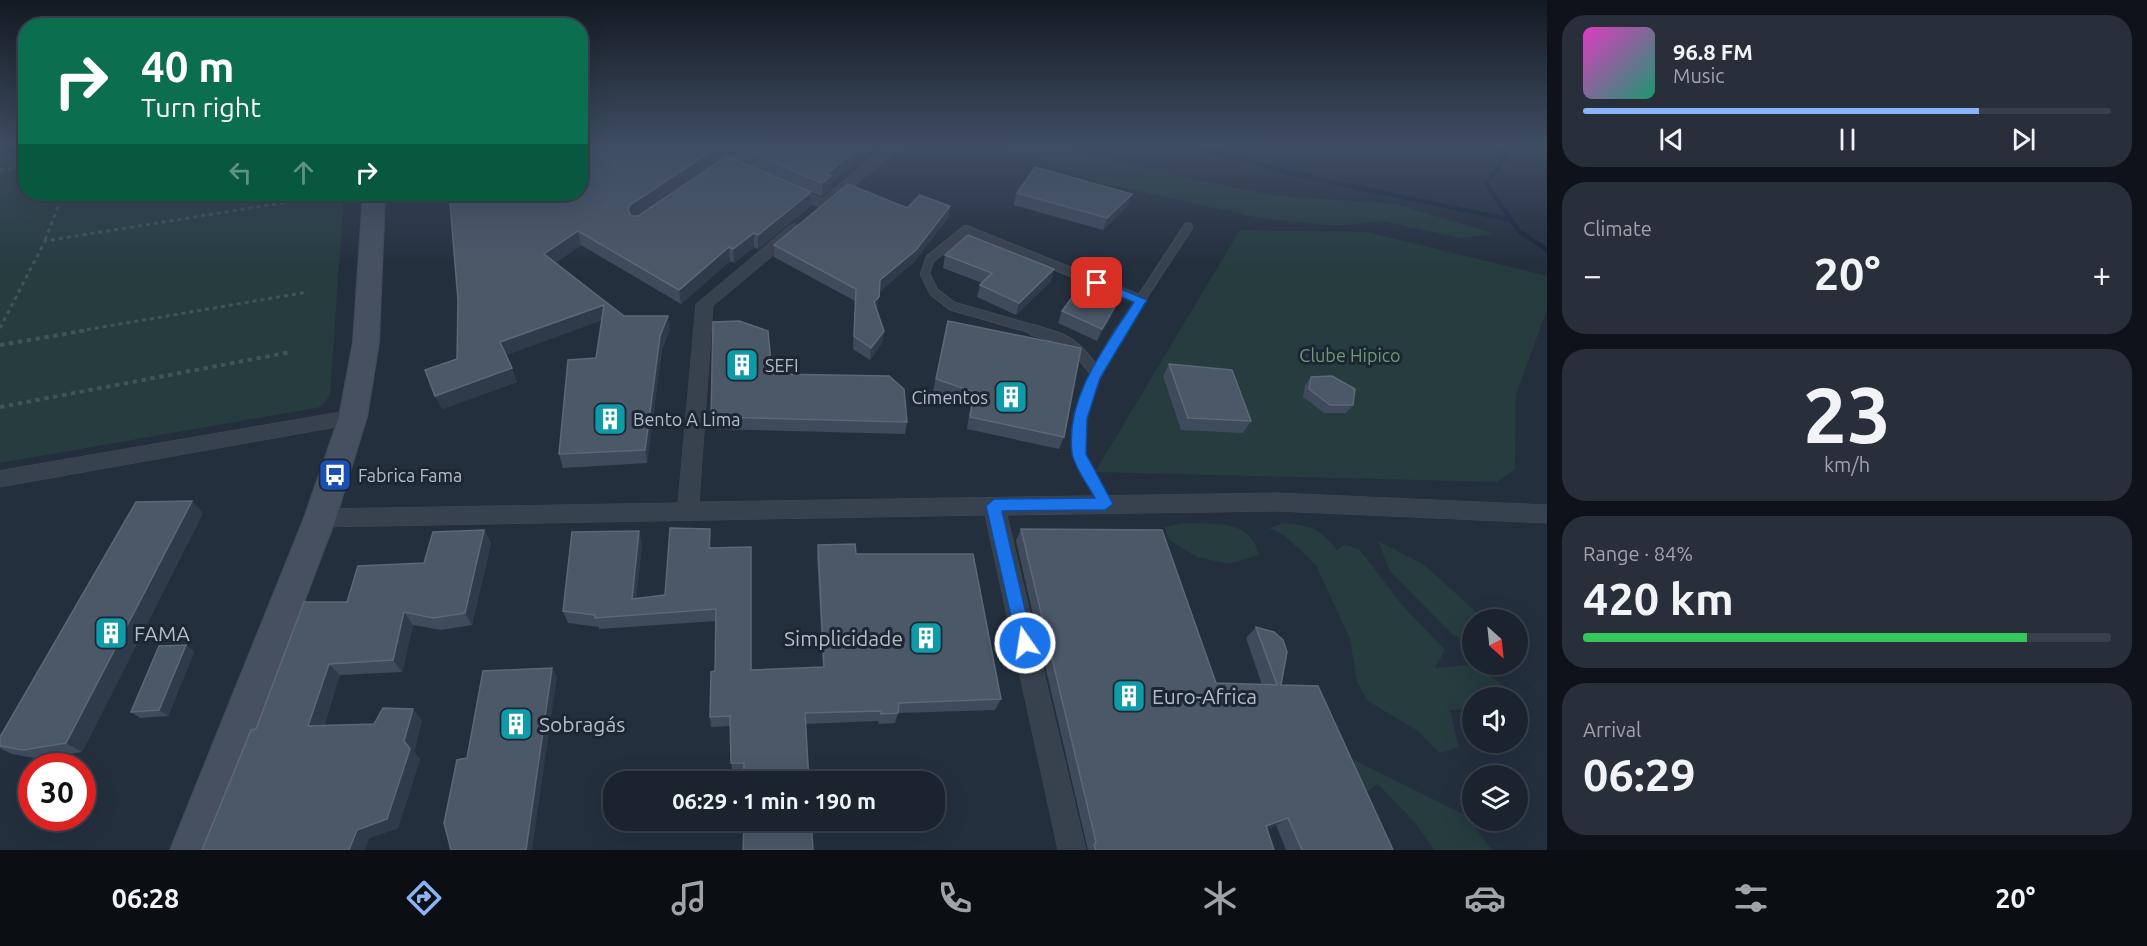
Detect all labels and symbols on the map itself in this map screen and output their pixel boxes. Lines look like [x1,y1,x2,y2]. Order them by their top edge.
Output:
pin [1071,257,1122,308]
park label: Clube Hipico [1299,345,1401,365]
building icon: SEFI [724,347,760,383]
place label: SEFI [765,355,799,375]
building icon: Cimentos [993,379,1029,415]
place label: Cimentos [911,387,988,407]
building icon: Bento A Lima [592,401,628,437]
place label: Bento A Lima [633,409,740,429]
bus stop icon: Fabrica Fama [317,457,353,493]
place label: Fabrica Fama [358,465,462,485]
north arrow [1462,609,1528,675]
position arrow [993,611,1057,675]
building icon: FAMA [93,615,129,651]
building icon: Simplicidade [908,620,944,656]
place label: FAMA [134,621,190,645]
place label: Simplicidade [784,626,903,650]
building icon: Euro-Africa [1111,678,1147,714]
place label: Euro-Africa [1152,684,1257,708]
building icon: Sobragás [498,706,534,742]
place label: Sobragás [539,712,625,736]
speed limit sign: 30 [18,753,96,831]

